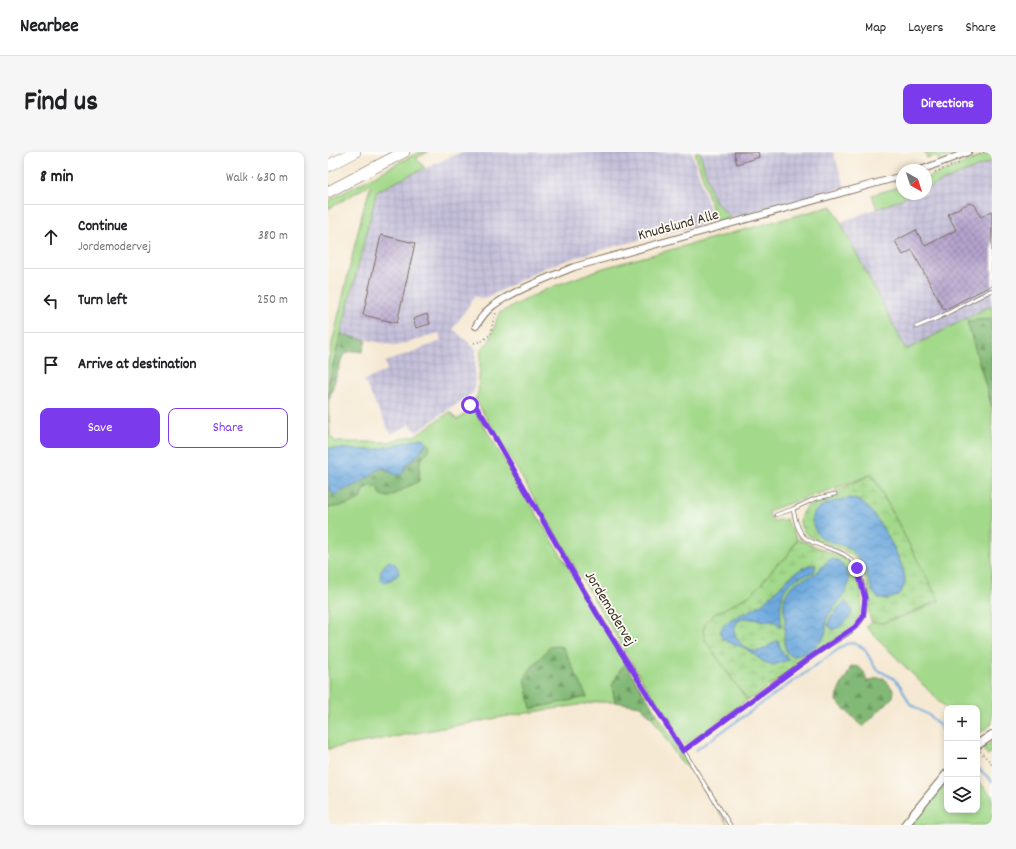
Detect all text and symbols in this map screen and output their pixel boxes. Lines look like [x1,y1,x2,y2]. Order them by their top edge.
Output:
text: Nearbee [20,14,79,41]
text: Map [865,18,886,38]
text: Layers [908,18,943,38]
text: Share [965,18,996,38]
text: Find us [24,84,98,124]
button: Directions [903,84,992,124]
north arrow [896,164,932,200]
text: 8 min [40,166,73,190]
text: Walk · 630 m [226,169,288,188]
street label: Knudslund Alle [636,204,722,247]
text: Continue [78,216,127,238]
icon: ahead [40,226,62,248]
text: 380 m [258,227,288,246]
text: Jordemodervej [78,238,151,257]
icon: left [40,290,62,312]
text: Turn left [78,290,127,312]
text: 250 m [257,291,288,310]
icon: arrive [40,354,62,376]
text: Arrive at destination [78,354,196,376]
route start [461,396,479,414]
button: Save [40,408,160,448]
button: Share [168,408,288,448]
route end [848,559,866,577]
street label: Jordemodervej [578,567,640,651]
map controls [944,705,980,813]
button: + [944,705,980,741]
button: − [944,741,980,777]
button: layers [944,777,980,813]

